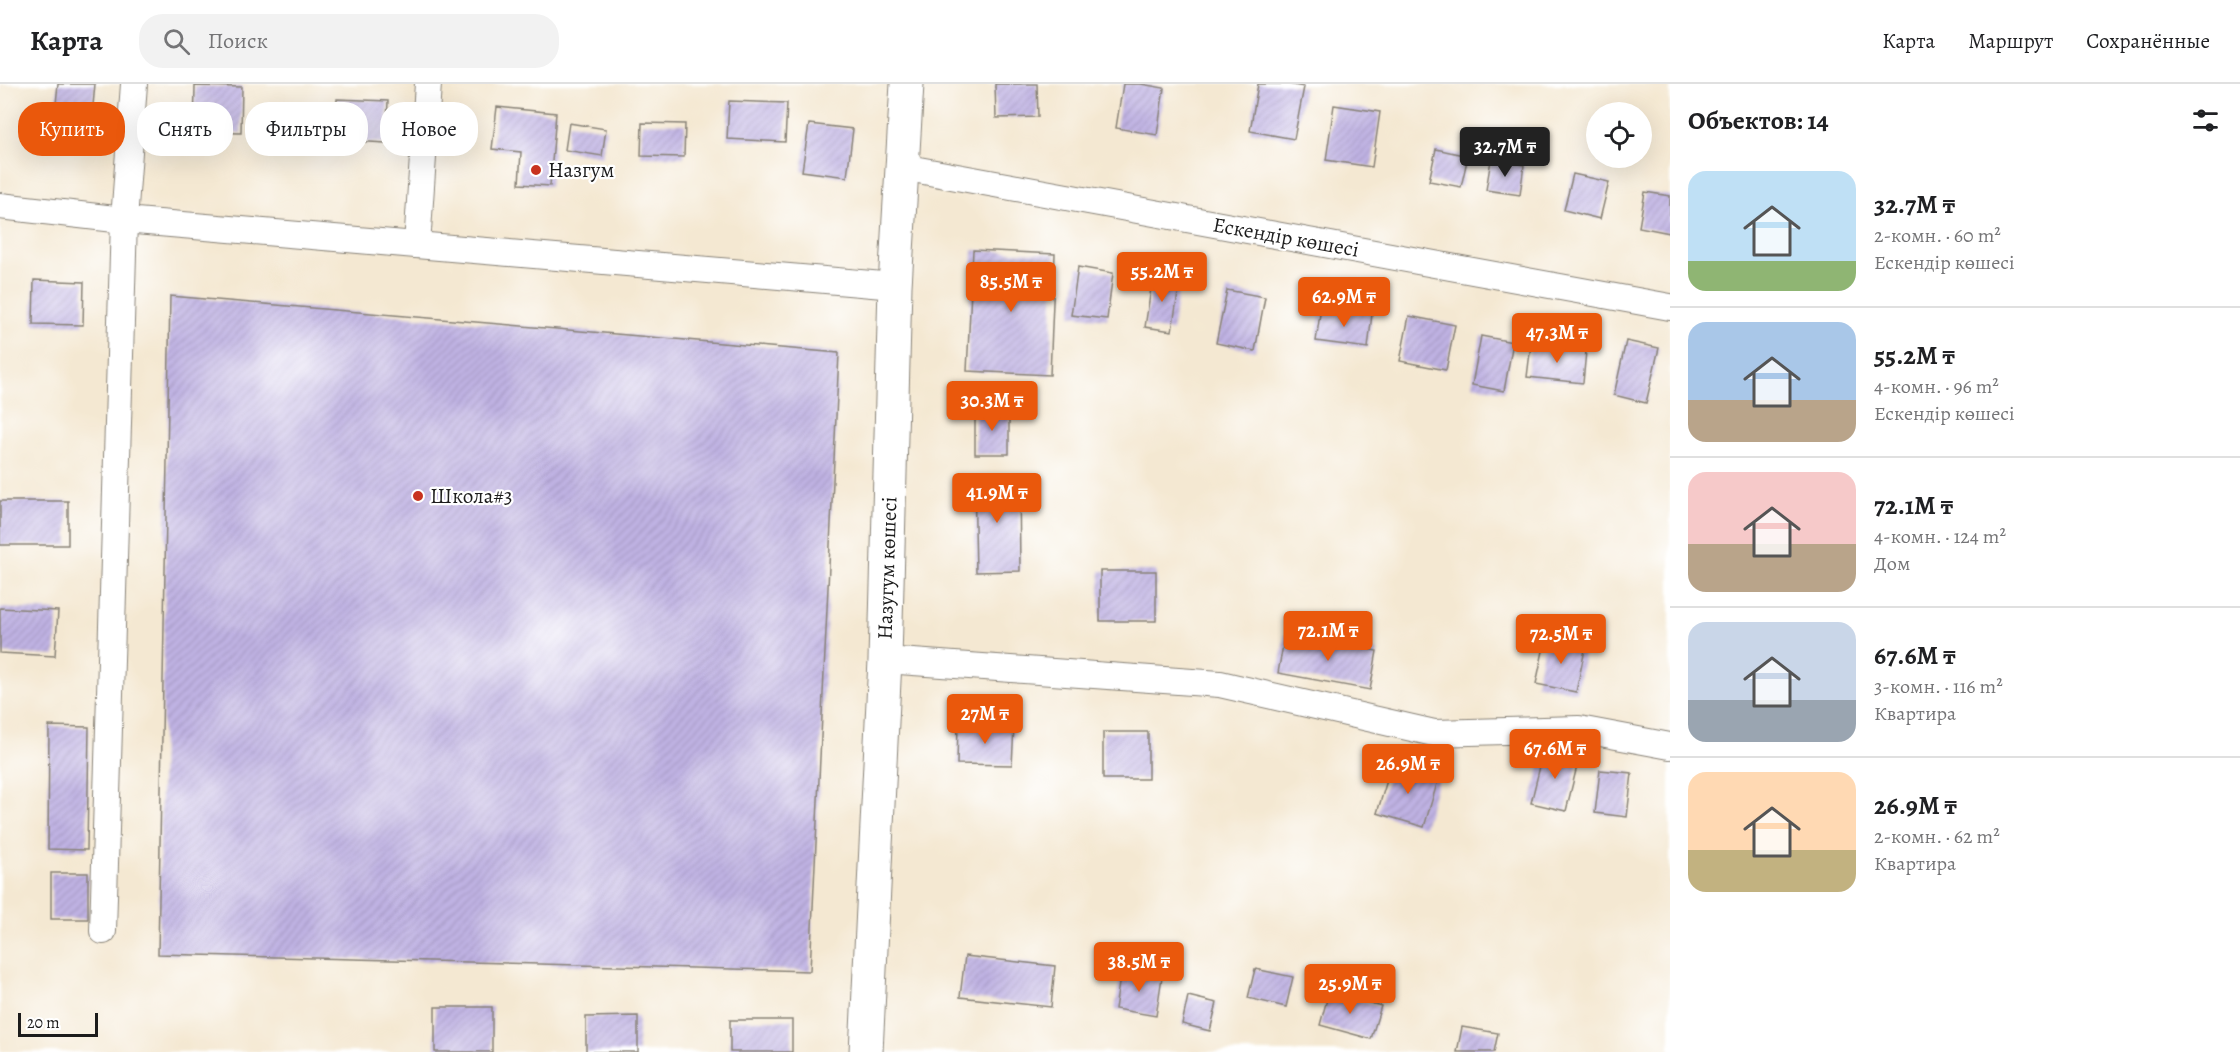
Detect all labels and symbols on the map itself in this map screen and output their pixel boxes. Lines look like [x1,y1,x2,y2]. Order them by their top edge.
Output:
pin: 32.7M ₸ [1450,127,1560,178]
place label: Назгум [548,156,614,184]
marker: Назгум [529,163,543,177]
street label: Ескендір көшесі [1211,210,1361,264]
pin: 55.2M ₸ [1107,252,1217,303]
pin: 85.5M ₸ [956,262,1066,313]
pin: 62.9M ₸ [1289,277,1399,328]
pin: 47.3M ₸ [1502,313,1612,364]
pin: 30.3M ₸ [937,381,1047,432]
pin: 41.9M ₸ [942,473,1052,524]
place label: Школа#3 [430,482,513,510]
marker: Школа#3 [411,489,425,503]
street label: Назугум көшесі [871,496,903,640]
pin: 72.1M ₸ [1273,611,1383,662]
pin: 72.5M ₸ [1506,614,1616,665]
pin: 27M ₸ [943,694,1027,745]
pin: 67.6M ₸ [1500,729,1610,780]
pin: 26.9M ₸ [1353,744,1463,795]
pin: 38.5M ₸ [1084,942,1194,993]
pin: 25.9M ₸ [1295,964,1405,1015]
scale bar [18,1010,98,1038]

